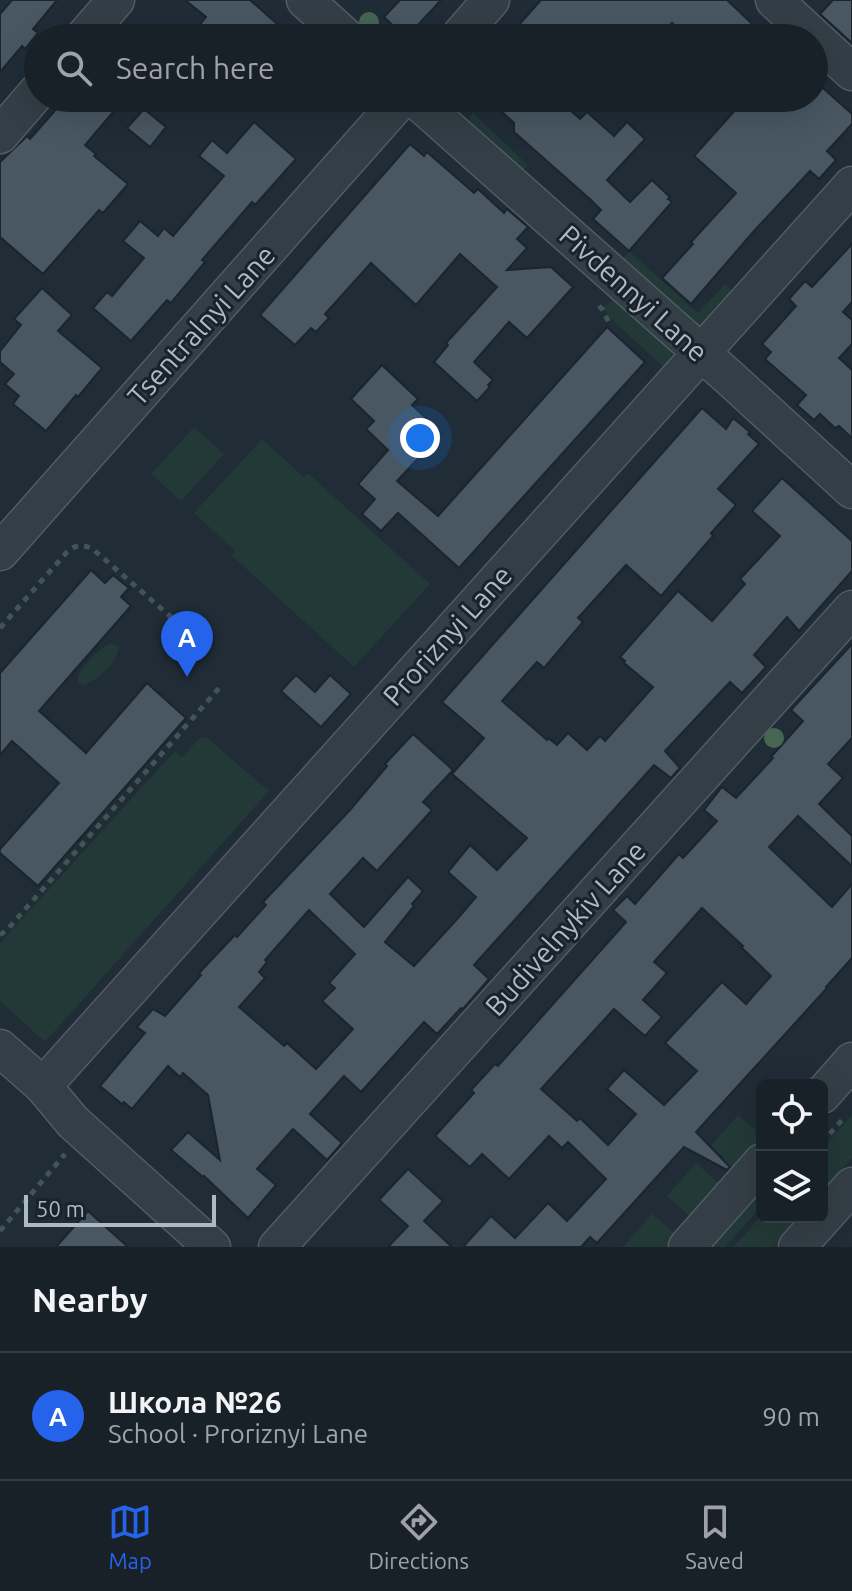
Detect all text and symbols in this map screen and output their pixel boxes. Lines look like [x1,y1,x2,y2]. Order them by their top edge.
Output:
search box [24,24,828,112]
icon: search [52,46,96,90]
text: Search here [116,51,275,85]
street label: Pivdennyi Lane [554,219,714,367]
street label: Tsentralnyi Lane [121,239,281,411]
your location [400,418,440,458]
street label: Proriznyi Lane [376,559,518,711]
pin: A [161,611,213,677]
street label: Budivelnykiv Lane [479,835,651,1021]
map controls [756,1079,828,1223]
button: locate [756,1079,828,1151]
button: layers [756,1151,828,1223]
scale bar [24,1191,216,1227]
text: 50 m [36,1196,85,1221]
text: Nearby [32,1280,147,1318]
text: Школа №26 [108,1385,282,1419]
text: A [49,1402,67,1431]
text: 90 m [762,1402,820,1431]
text: School · Proriznyi Lane [108,1419,368,1448]
tab: Map [108,1500,152,1573]
tab: Directions [368,1500,469,1573]
tab: Saved [685,1500,744,1573]

